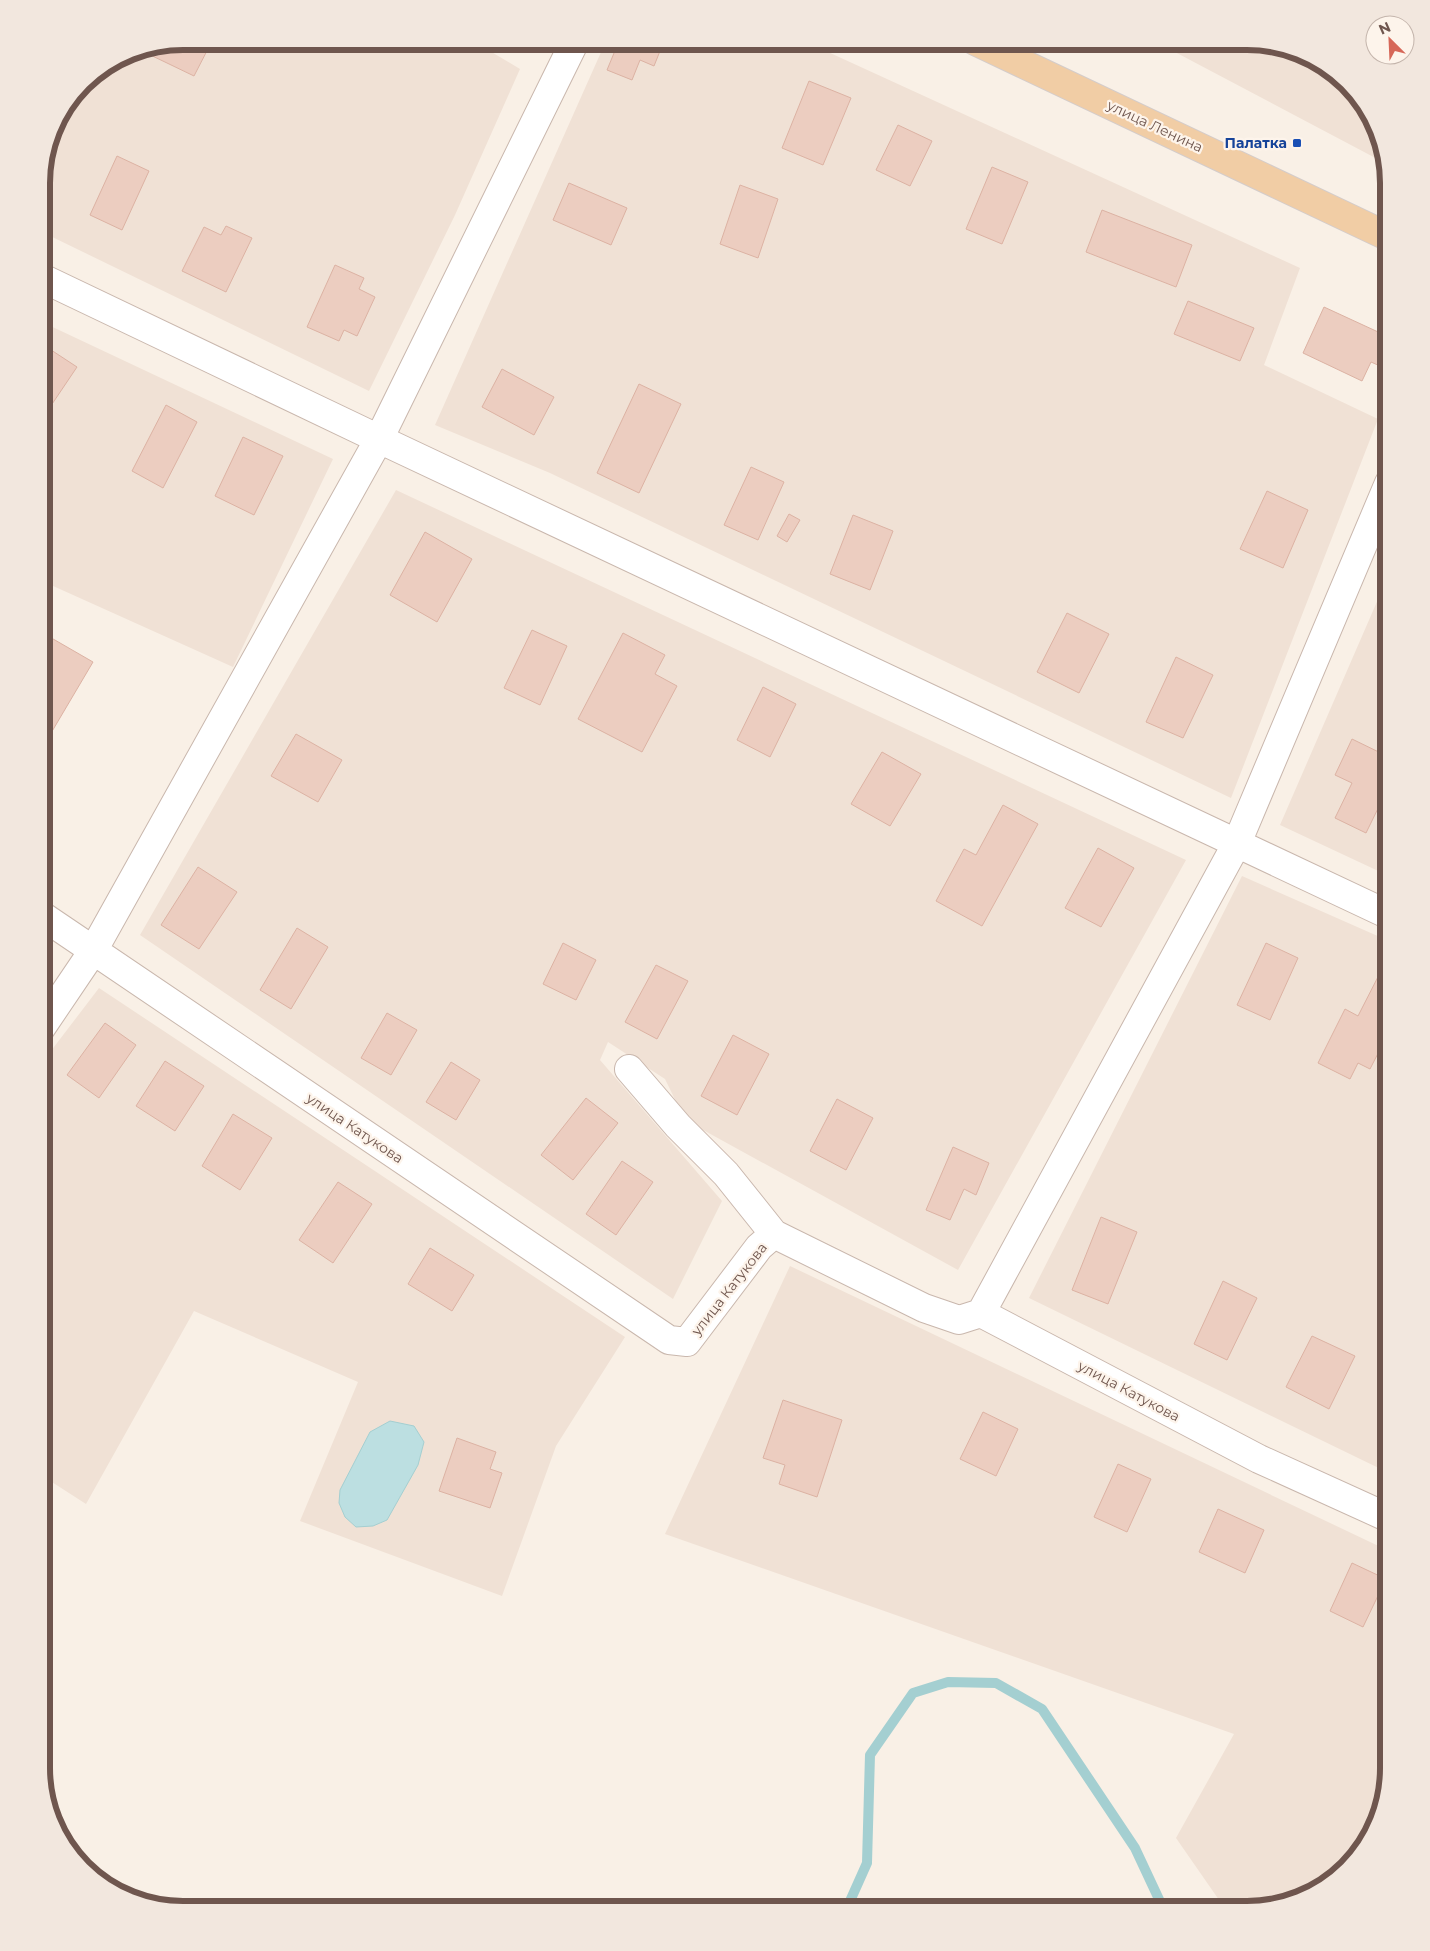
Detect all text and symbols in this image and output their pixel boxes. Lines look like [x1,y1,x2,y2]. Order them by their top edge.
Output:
north arrow [1365,15,1415,65]
text: N [1376,18,1394,39]
street label: улица Ленина [1103,96,1206,156]
place label: Палатка [1225,134,1287,152]
marker: Палатка [1291,137,1303,149]
street label: улица Катукова [302,1088,407,1167]
street label: улица Катукова [686,1239,771,1340]
street label: улица Катукова [1074,1356,1183,1425]

